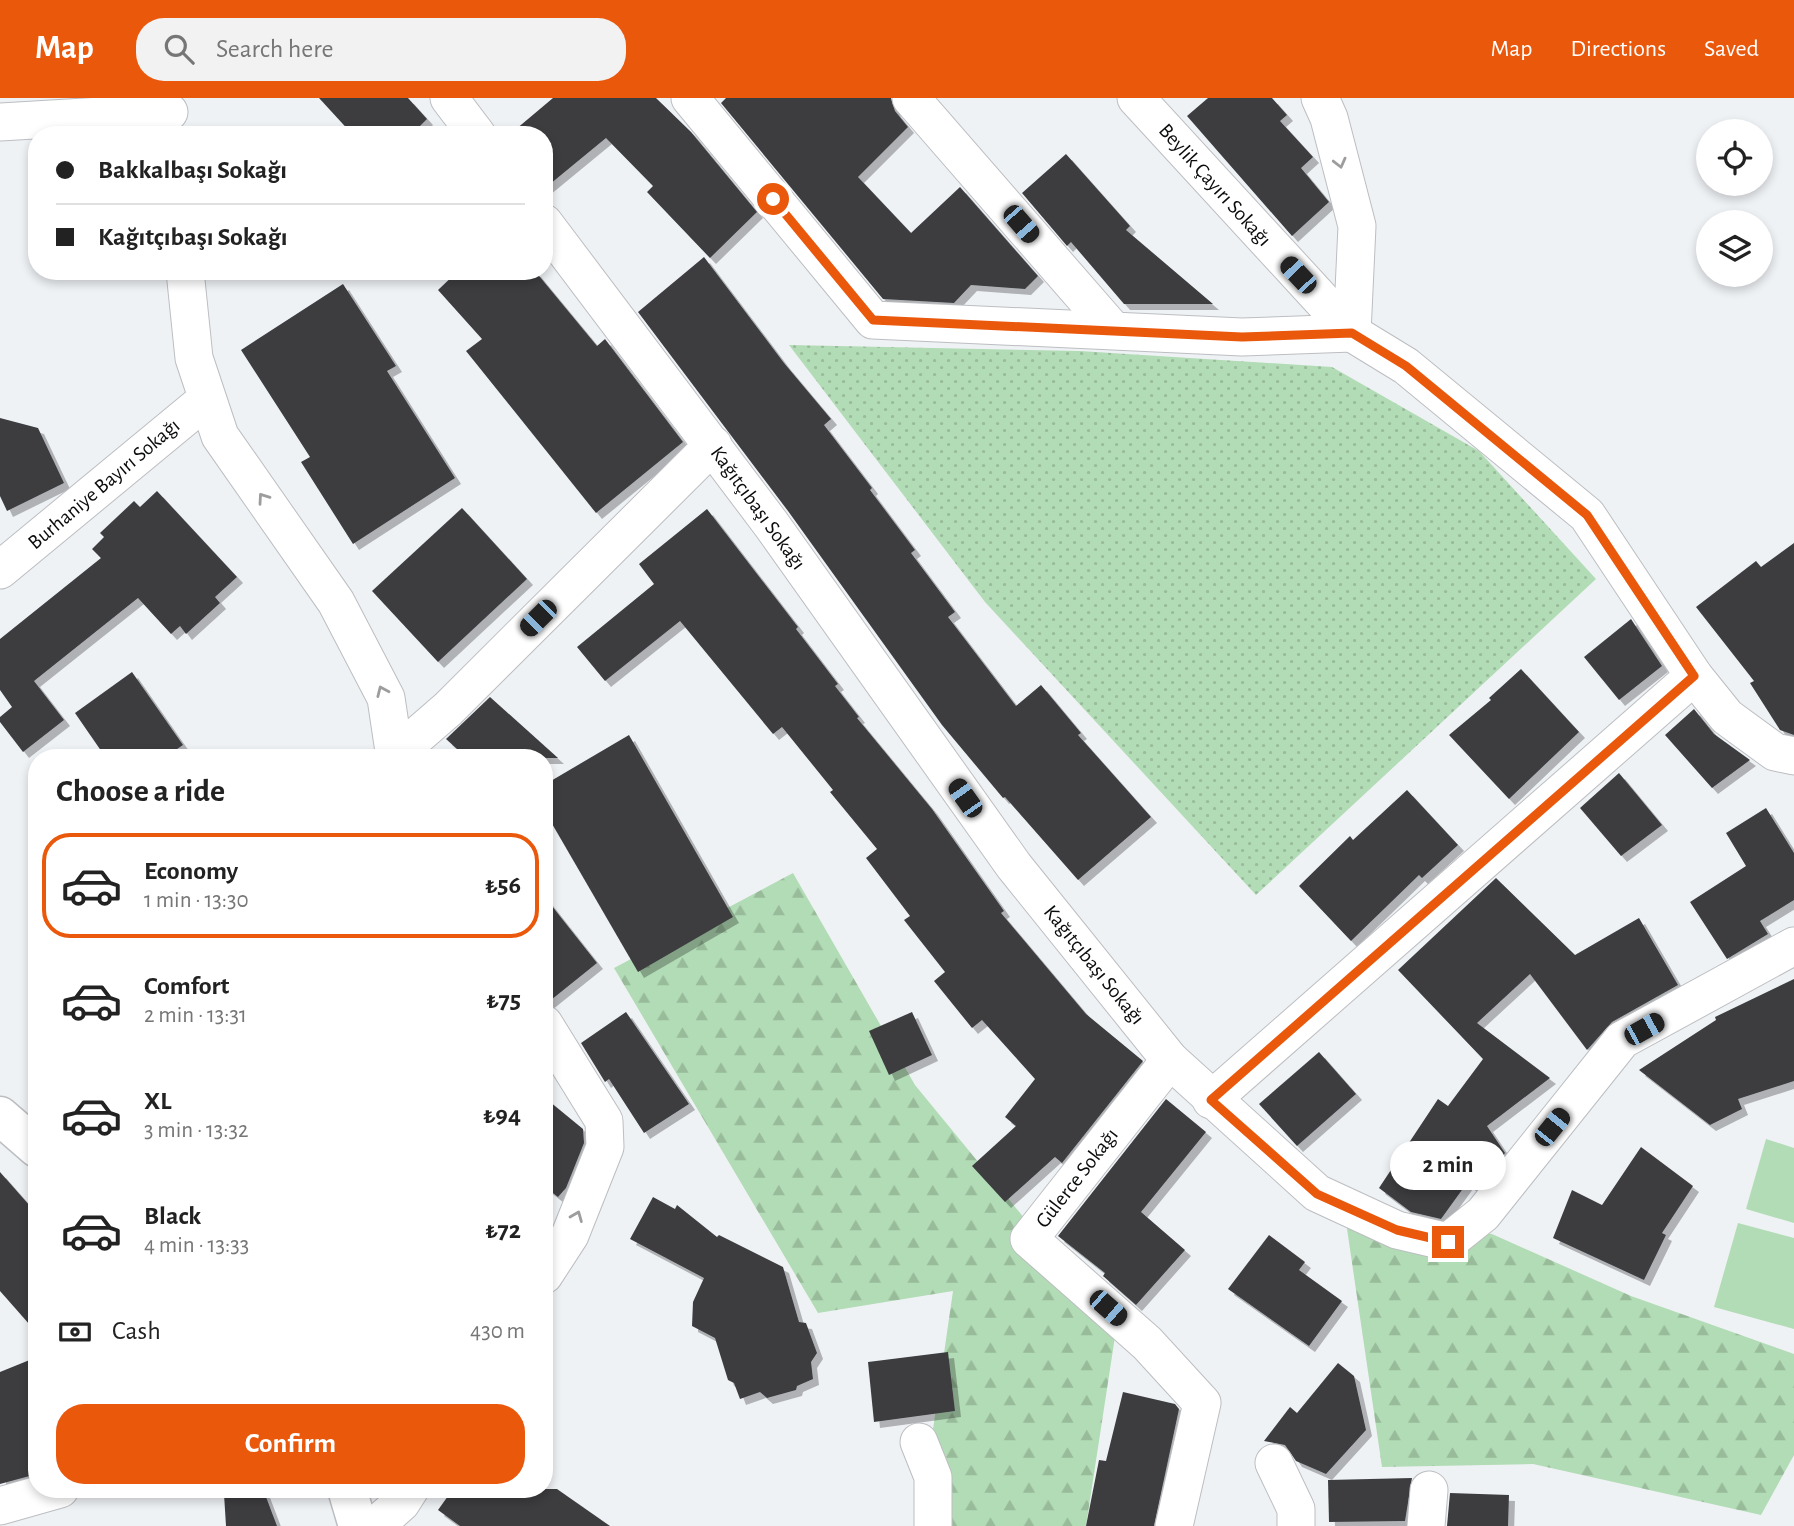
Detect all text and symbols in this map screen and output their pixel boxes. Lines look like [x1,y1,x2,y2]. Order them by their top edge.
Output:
search box [136,18,626,81]
icon: search [160,30,198,68]
text: Map [35,32,94,65]
text: Search here [216,36,334,62]
text: Map [1490,37,1532,61]
text: Directions [1570,37,1666,61]
text: Saved [1704,37,1759,61]
map controls [1696,119,1773,287]
button: locate [1696,119,1773,196]
street label: Beylik Çayırı Sokağı [1155,120,1275,250]
text: Bakkalbaşı Sokağı [98,157,287,183]
one-way arrow [1332,157,1346,169]
route start [757,183,789,215]
car [1000,201,1043,247]
button: layers [1696,210,1773,287]
text: Kağıtçıbaşı Sokağı [98,224,288,250]
car [1276,252,1321,298]
street label: Burhaniye Bayırı Sokağı [24,415,184,553]
street label: Kağıtçıbaşı Sokağı [706,443,810,573]
one-way arrow [259,493,271,506]
car [516,596,561,640]
one-way arrow [376,686,390,698]
text: Choose a ride [56,775,225,807]
car [945,775,986,821]
icon: car [60,854,123,917]
text: Economy [144,858,238,884]
text: ₺56 [485,872,521,898]
text: 1 min · 13:30 [144,889,249,912]
street label: Kağıtçıbaşı Sokağı [1040,901,1148,1029]
icon: car [60,969,123,1032]
text: Comfort [144,973,229,999]
text: ₺75 [486,987,521,1013]
text: 2 min · 13:31 [144,1004,247,1027]
car [1621,1010,1668,1048]
icon: car [60,1084,123,1147]
text: XL [144,1088,171,1114]
text: ₺94 [483,1102,521,1128]
car [1531,1104,1574,1150]
text: 3 min · 13:32 [144,1119,249,1142]
street label: Gülerce Sokağı [1032,1124,1122,1232]
callout: 2 min [1390,1140,1506,1190]
text: 2 min [1422,1154,1474,1177]
icon: car [60,1199,123,1262]
text: Black [144,1203,201,1229]
one-way arrow [569,1211,583,1223]
text: ₺72 [485,1217,521,1243]
route end [1432,1226,1464,1258]
text: 4 min · 13:33 [144,1234,249,1257]
car [1086,1286,1131,1330]
icon: cash [56,1313,94,1351]
text: Cash [112,1318,161,1344]
text: 430 m [470,1320,525,1343]
button: Confirm [56,1404,525,1484]

